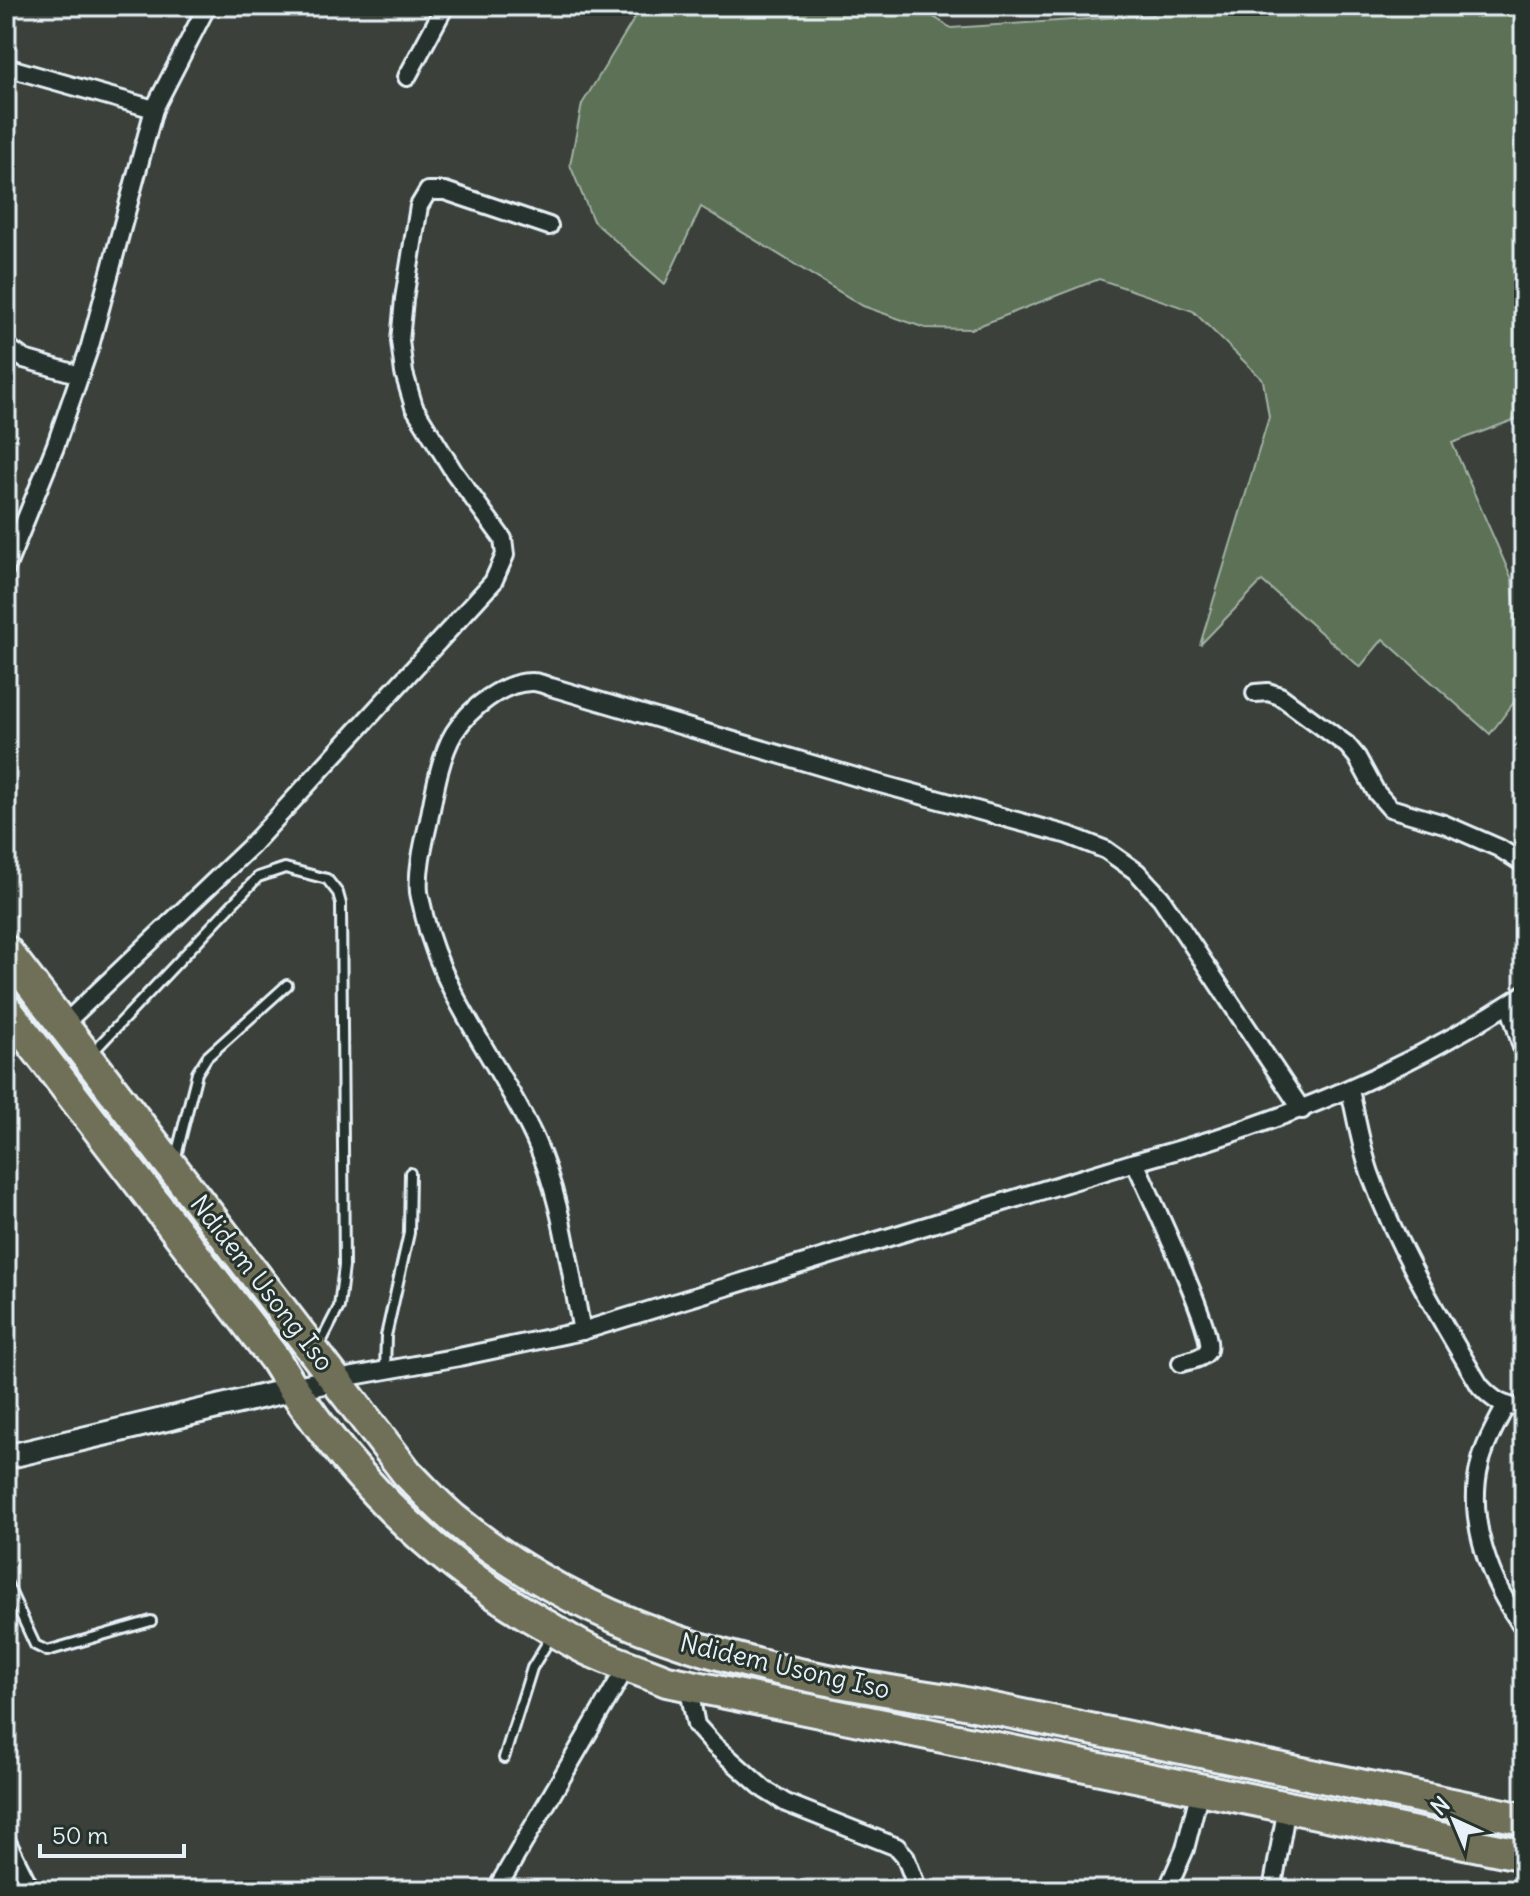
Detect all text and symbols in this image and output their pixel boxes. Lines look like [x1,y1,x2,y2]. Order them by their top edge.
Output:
street label: Ndidem Usong Iso [183,1188,341,1377]
street label: Ndidem Usong Iso [677,1625,893,1706]
north arrow [1414,1780,1494,1860]
text: N [1425,1790,1455,1821]
scale bar [40,1808,184,1858]
text: 50 m [52,1820,108,1850]

